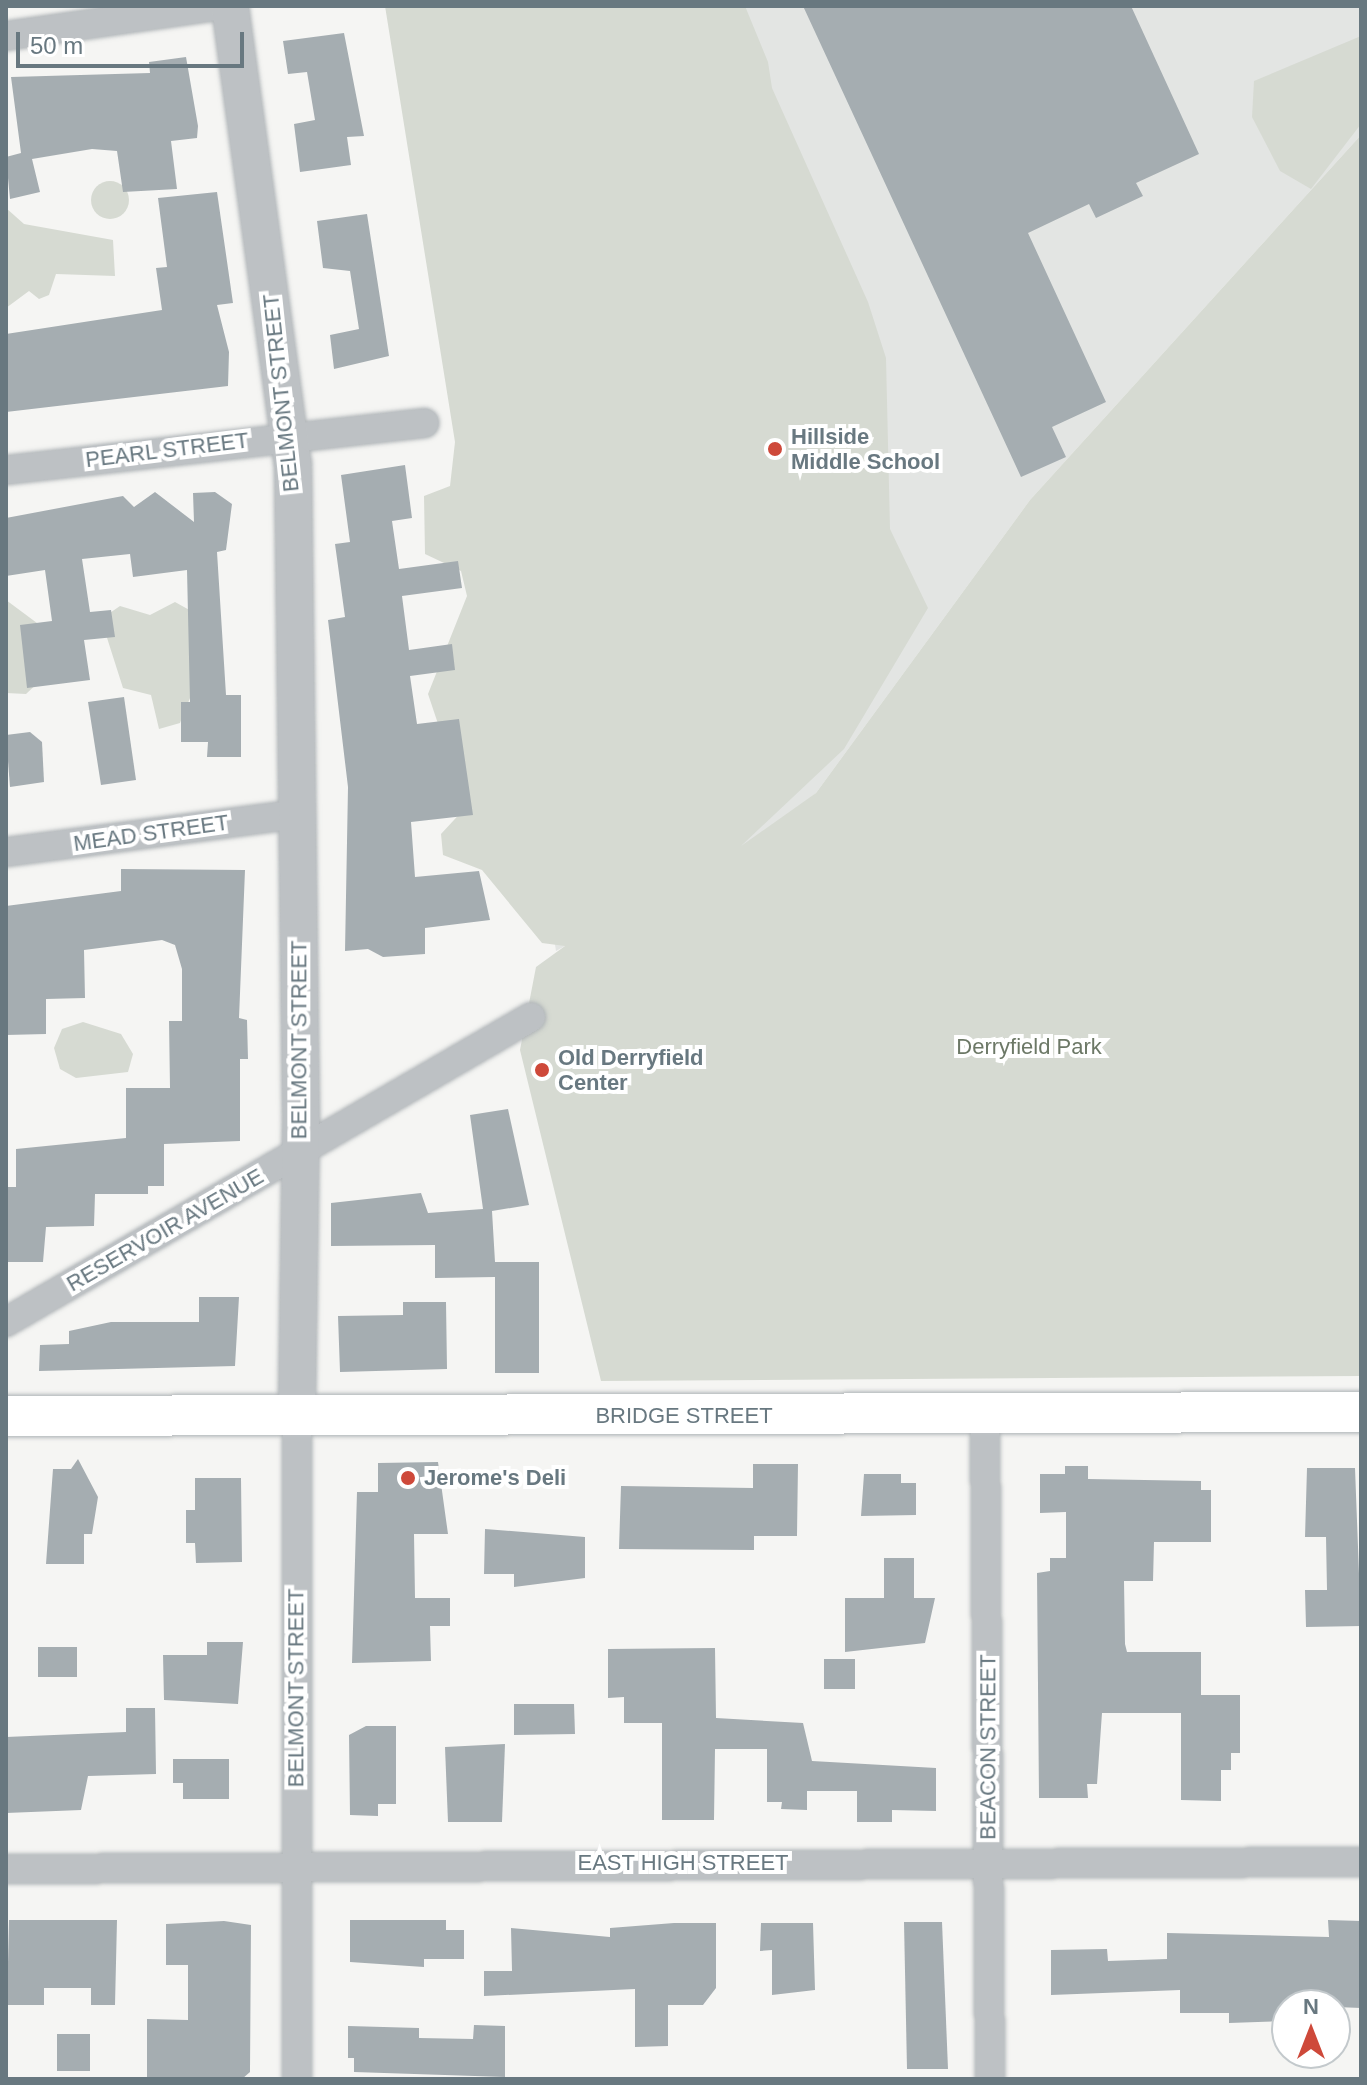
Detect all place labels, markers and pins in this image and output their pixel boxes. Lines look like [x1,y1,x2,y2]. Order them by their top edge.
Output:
place label: Hillside Middle School [791,423,940,474]
marker: Hillside Middle School [766,440,784,458]
place label: Old Derryfield Center [558,1044,703,1096]
marker: Old Derryfield Center [533,1061,551,1079]
place label: Jerome's Deli [424,1465,566,1491]
marker: Jerome's Deli [399,1469,417,1487]

